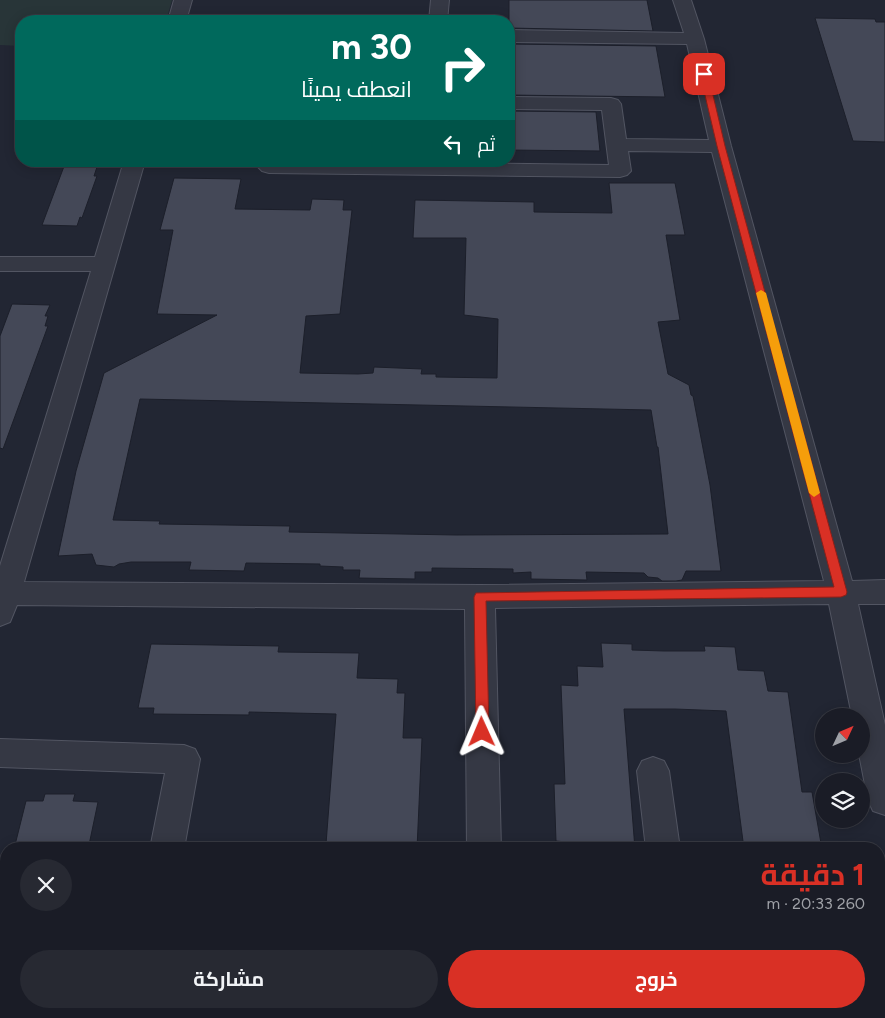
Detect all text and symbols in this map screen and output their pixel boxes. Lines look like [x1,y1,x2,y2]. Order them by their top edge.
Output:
text: 30 m [331,26,412,68]
icon: right [430,35,495,100]
pin [683,53,725,95]
icon: arrive [690,60,718,88]
text: انعطف يمينًا [301,76,412,103]
icon: left [439,130,467,158]
text: ثم [477,133,495,156]
position arrow [455,705,507,757]
north arrow [815,708,870,762]
map controls [815,708,870,828]
button: layers [815,773,870,828]
text: 1 دقيقة [760,856,865,893]
button: close [20,859,72,911]
text: 260 m · 20:33 [767,894,865,913]
button: مشاركة [20,950,438,1008]
button: خروج [448,950,865,1008]

